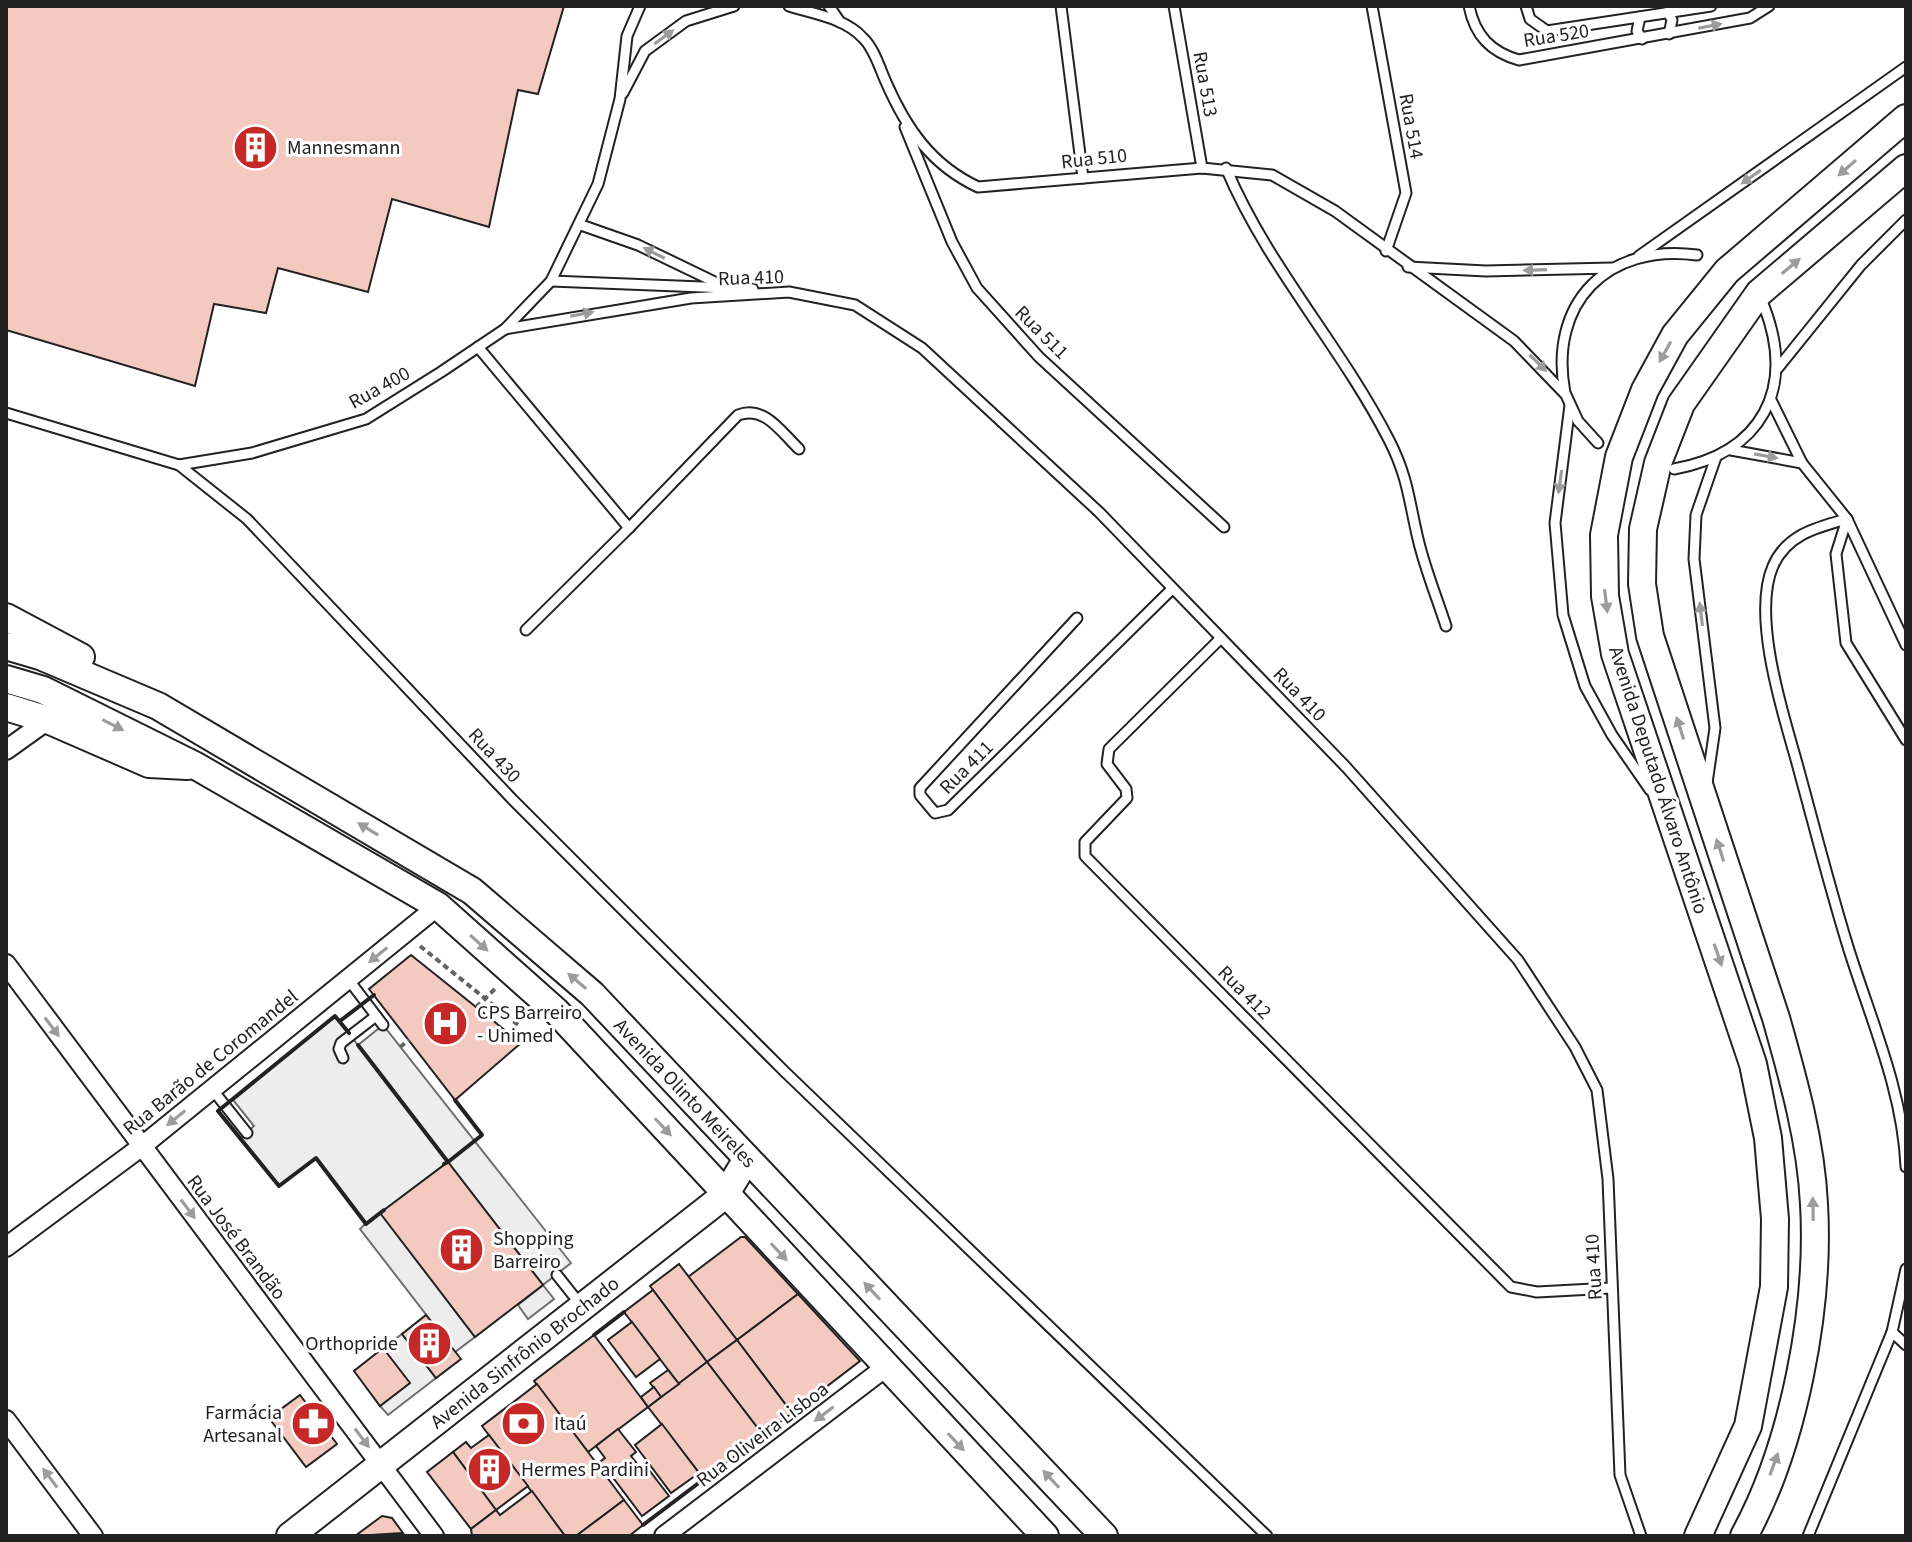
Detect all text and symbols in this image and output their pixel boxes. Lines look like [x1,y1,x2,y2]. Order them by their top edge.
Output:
street label: Rua 520 [1521,17,1591,55]
one-way arrow [1698,19,1723,32]
one-way arrow [653,30,674,45]
street label: Rua 513 [1185,49,1225,119]
street label: Rua 514 [1391,91,1431,161]
building icon: Mannesmann [232,123,280,171]
place label: Mannesmann [287,134,400,162]
street label: Rua 510 [1060,142,1129,176]
one-way arrow [1837,159,1857,176]
one-way arrow [1740,169,1761,184]
one-way arrow [642,246,665,260]
one-way arrow [1780,258,1800,275]
street label: Rua 410 [717,263,785,293]
one-way arrow [1522,263,1547,276]
street label: Rua 511 [1008,299,1075,366]
one-way arrow [569,308,594,320]
one-way arrow [1659,341,1672,364]
one-way arrow [1528,353,1547,372]
street label: Rua 400 [344,360,415,416]
one-way arrow [1754,451,1779,463]
one-way arrow [1553,470,1566,495]
one-way arrow [1600,589,1613,614]
one-way arrow [1694,601,1707,626]
street label: Avenida Deputado Álvaro Antônio [1601,643,1715,918]
street label: Rua 410 [1266,661,1332,728]
one-way arrow [1673,716,1686,740]
one-way arrow [101,718,124,731]
street label: Rua 430 [461,722,527,789]
street label: Rua 411 [933,734,1000,801]
one-way arrow [357,822,379,836]
one-way arrow [1714,837,1726,861]
one-way arrow [470,933,489,951]
one-way arrow [1712,943,1725,967]
one-way arrow [368,946,388,962]
street label: Rua 412 [1211,959,1278,1026]
one-way arrow [568,973,588,990]
street label: Rua Barão de Coromandel [117,983,304,1142]
hospital icon: CPS Barreiro - Unimed [422,999,470,1047]
place label: CPS Barreiro - Unimed [477,999,582,1050]
street label: Avenida Olinto Meireles [607,1013,762,1174]
one-way arrow [44,1016,60,1037]
one-way arrow [166,1110,186,1126]
one-way arrow [653,1117,671,1136]
street label: Rua José Brandão [180,1169,293,1306]
one-way arrow [1807,1196,1820,1221]
one-way arrow [180,1199,196,1219]
building icon: Shopping Barreiro [438,1225,486,1273]
place label: Shopping Barreiro [493,1225,574,1276]
street label: Rua 410 [1578,1233,1610,1301]
one-way arrow [769,1242,787,1261]
street label: Avenida Sinfrônio Brochado [425,1270,626,1436]
one-way arrow [863,1281,881,1300]
building icon: Orthopride [405,1319,453,1367]
place label: Orthopride [305,1330,398,1358]
street label: Rua Oliveira Lisboa [691,1376,835,1494]
place label: Farmácia Artesanal [203,1399,282,1450]
bank icon: Itaú [499,1399,547,1447]
pharmacy icon: Farmácia Artesanal [289,1400,337,1448]
one-way arrow [814,1405,834,1421]
place label: Itaú [554,1410,587,1438]
one-way arrow [354,1428,370,1448]
one-way arrow [947,1432,965,1451]
building icon: Hermes Pardini [466,1445,514,1493]
one-way arrow [1768,1452,1781,1476]
place label: Hermes Pardini [521,1456,649,1484]
one-way arrow [42,1468,58,1488]
one-way arrow [1042,1470,1060,1489]

